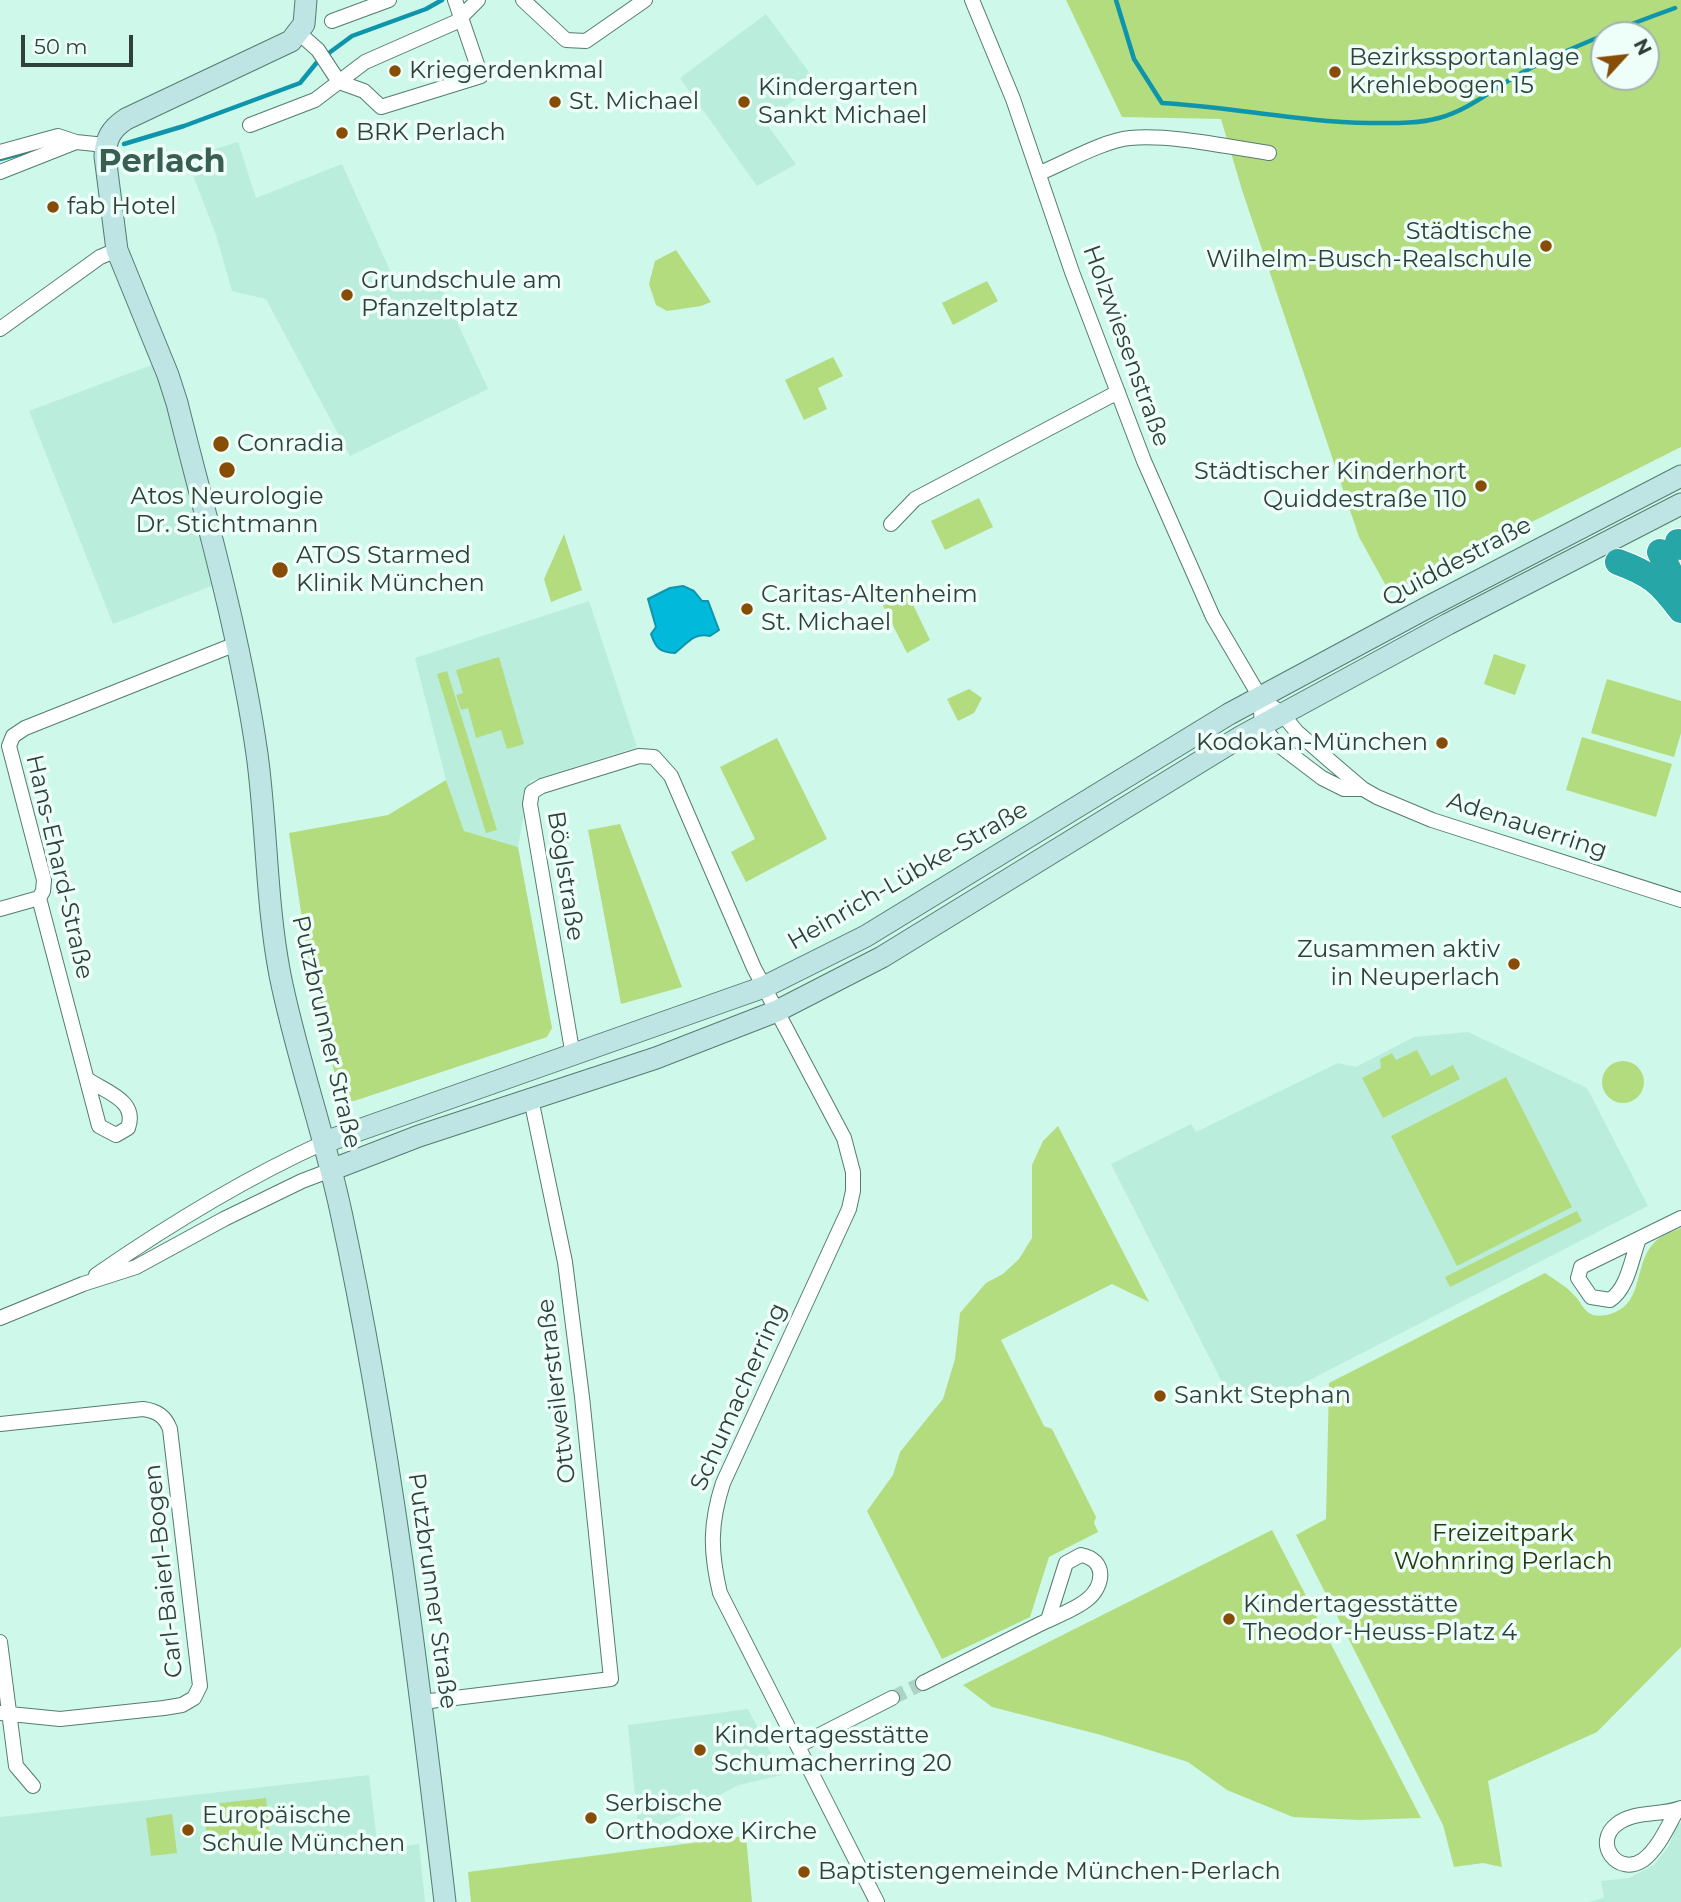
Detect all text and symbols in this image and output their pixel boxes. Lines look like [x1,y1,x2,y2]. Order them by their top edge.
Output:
scale bar [24,21,136,65]
north arrow [1590,21,1660,91]
text: 50 m [34,34,88,59]
text: N [1629,35,1656,59]
place label: Bezirkssportanlage Krehlebogen 15 [1349,44,1580,100]
place label: Kriegerdenkmal [409,57,604,85]
marker: Kriegerdenkmal [387,63,403,79]
marker: Bezirkssportanlage Krehlebogen 15 [1327,64,1343,80]
place label: Kindergarten Sankt Michael [758,74,928,130]
place label: St. Michael [569,88,699,116]
marker: St. Michael [547,94,563,110]
marker: Kindergarten Sankt Michael [736,94,752,110]
place label: BRK Perlach [356,119,506,147]
marker: BRK Perlach [334,125,350,141]
district label: Perlach [98,144,226,182]
place label: fab Hotel [67,193,176,221]
marker: fab Hotel [45,199,61,215]
place label: Städtische Wilhelm-Busch-Realschule [1206,218,1532,274]
marker: Städtische Wilhelm-Busch-Realschule [1538,238,1554,254]
street label: Holzwiesenstraße [1076,241,1176,451]
place label: Grundschule am Pfanzeltplatz [361,267,562,323]
marker: Grundschule am Pfanzeltplatz [339,287,355,303]
place label: Conradia [237,430,344,458]
marker: Conradia [211,434,231,454]
place label: Städtischer Kinderhort Quiddestraße 110 [1194,458,1467,514]
marker: Atos Neurologie Dr. Stichtmann [217,460,237,480]
marker: Städtischer Kinderhort Quiddestraße 110 [1473,478,1489,494]
place label: Atos Neurologie Dr. Stichtmann [131,483,323,539]
street label: Quiddestraße [1378,511,1536,613]
place label: ATOS Starmed Klinik München [296,542,485,598]
marker: ATOS Starmed Klinik München [270,560,290,580]
place label: Caritas-Altenheim St. Michael [761,581,978,637]
marker: Caritas-Altenheim St. Michael [739,601,755,617]
place label: Kodokan-München [1196,729,1428,757]
marker: Kodokan-München [1434,735,1450,751]
street label: Hans-Ehard-Straße [19,752,99,982]
street label: Adenauerring [1443,787,1611,865]
street label: Heinrich-Lübke-Straße [783,795,1033,957]
street label: Böglstraße [541,809,589,943]
street label: Putzbrunner Straße [285,913,367,1151]
place label: Zusammen aktiv in Neuperlach [1297,936,1500,992]
marker: Zusammen aktiv in Neuperlach [1506,956,1522,972]
street label: Ottweilerstraße [531,1297,583,1485]
street label: Schumacherring [685,1299,793,1495]
place label: Sankt Stephan [1174,1382,1351,1410]
marker: Sankt Stephan [1152,1388,1168,1404]
street label: Carl-Baierl-Bogen [138,1463,190,1679]
street label: Putzbrunner Straße [401,1471,463,1711]
park label: Freizeitpark Wohnring Perlach [1394,1520,1612,1576]
place label: Kindertagesstätte Theodor-Heuss-Platz 4 [1243,1591,1517,1647]
marker: Kindertagesstätte Theodor-Heuss-Platz 4 [1221,1611,1237,1627]
place label: Kindertagesstätte Schumacherring 20 [714,1722,952,1778]
marker: Kindertagesstätte Schumacherring 20 [692,1742,708,1758]
place label: Serbische Orthodoxe Kirche [605,1790,817,1846]
place label: Europäische Schule München [202,1802,405,1858]
marker: Serbische Orthodoxe Kirche [583,1810,599,1826]
marker: Europäische Schule München [180,1822,196,1838]
place label: Baptistengemeinde München-Perlach [818,1858,1281,1886]
marker: Baptistengemeinde München-Perlach [796,1864,812,1880]

